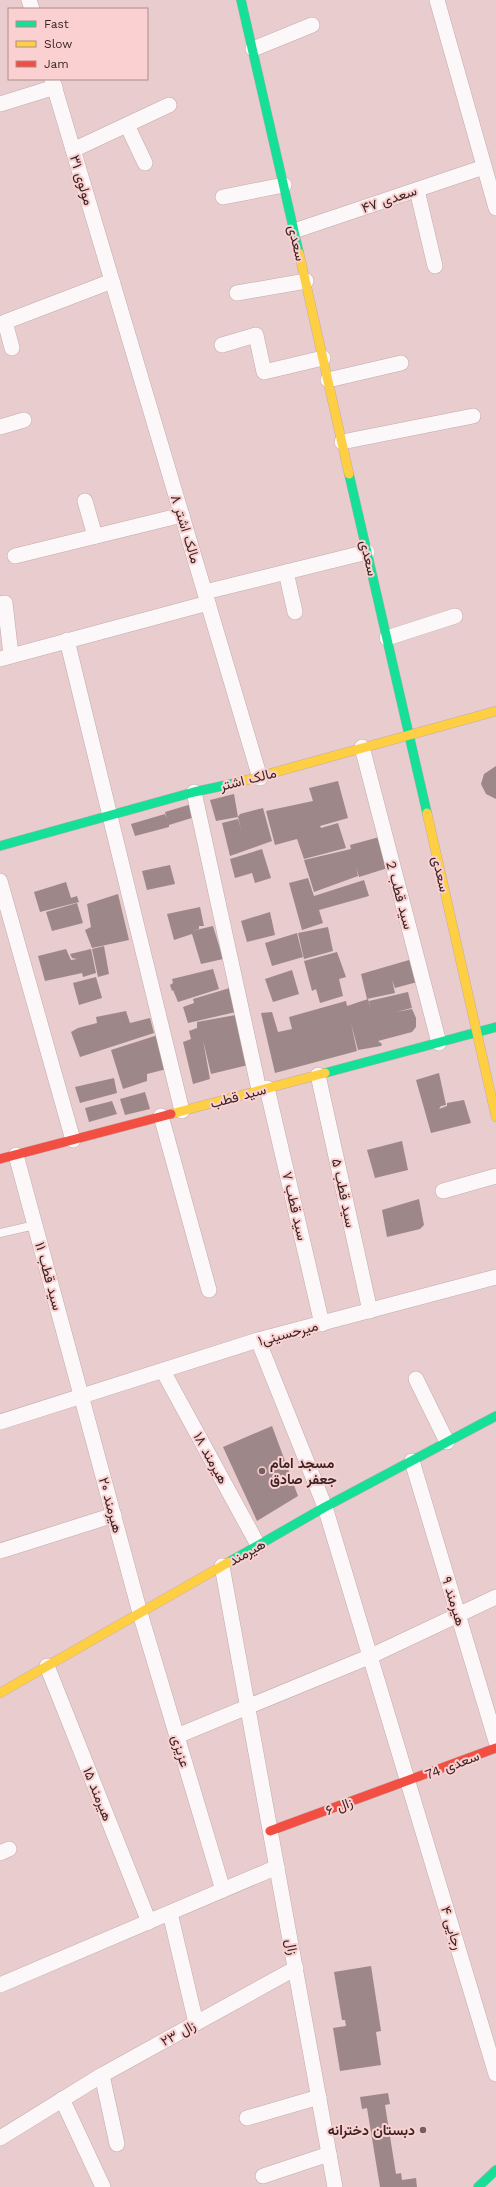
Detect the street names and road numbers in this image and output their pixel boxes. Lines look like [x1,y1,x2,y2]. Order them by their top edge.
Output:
street label: مولوی ۳۱ [66,153,97,207]
street label: سعدی ۴۷ [359,182,419,217]
street label: سعدی [284,223,309,263]
street label: مالک اشتر ۸ [167,493,204,566]
street label: سعدی [356,538,381,578]
street label: مالک اشتر [217,764,278,795]
street label: سعدی [428,854,453,894]
street label: سید قطب 2 [382,859,417,931]
street label: سید قطب [208,1081,268,1112]
street label: سید قطب ۵ [328,1157,359,1229]
street label: سید قطب ۷ [278,1170,311,1242]
street label: سید قطب ۱۱ [31,1240,66,1312]
street label: میرحسینی۱ [256,1317,320,1350]
street label: هیرمند ۱۸ [189,1430,232,1487]
street label: هیرمند ۲۰ [95,1475,126,1535]
street label: هیرمند [226,1535,269,1569]
street label: هیرمند ۹ [438,1574,469,1628]
street label: عزیزی [168,1733,193,1769]
street label: سعدی 74 [423,1747,482,1784]
street label: هیرمند ۱۵ [79,1765,116,1824]
street label: زال ۶ [323,1794,356,1820]
street label: رجایی ۴ [437,1904,466,1952]
street label: زال [281,1938,301,1957]
street label: زال ۲۳ [158,2017,199,2051]

